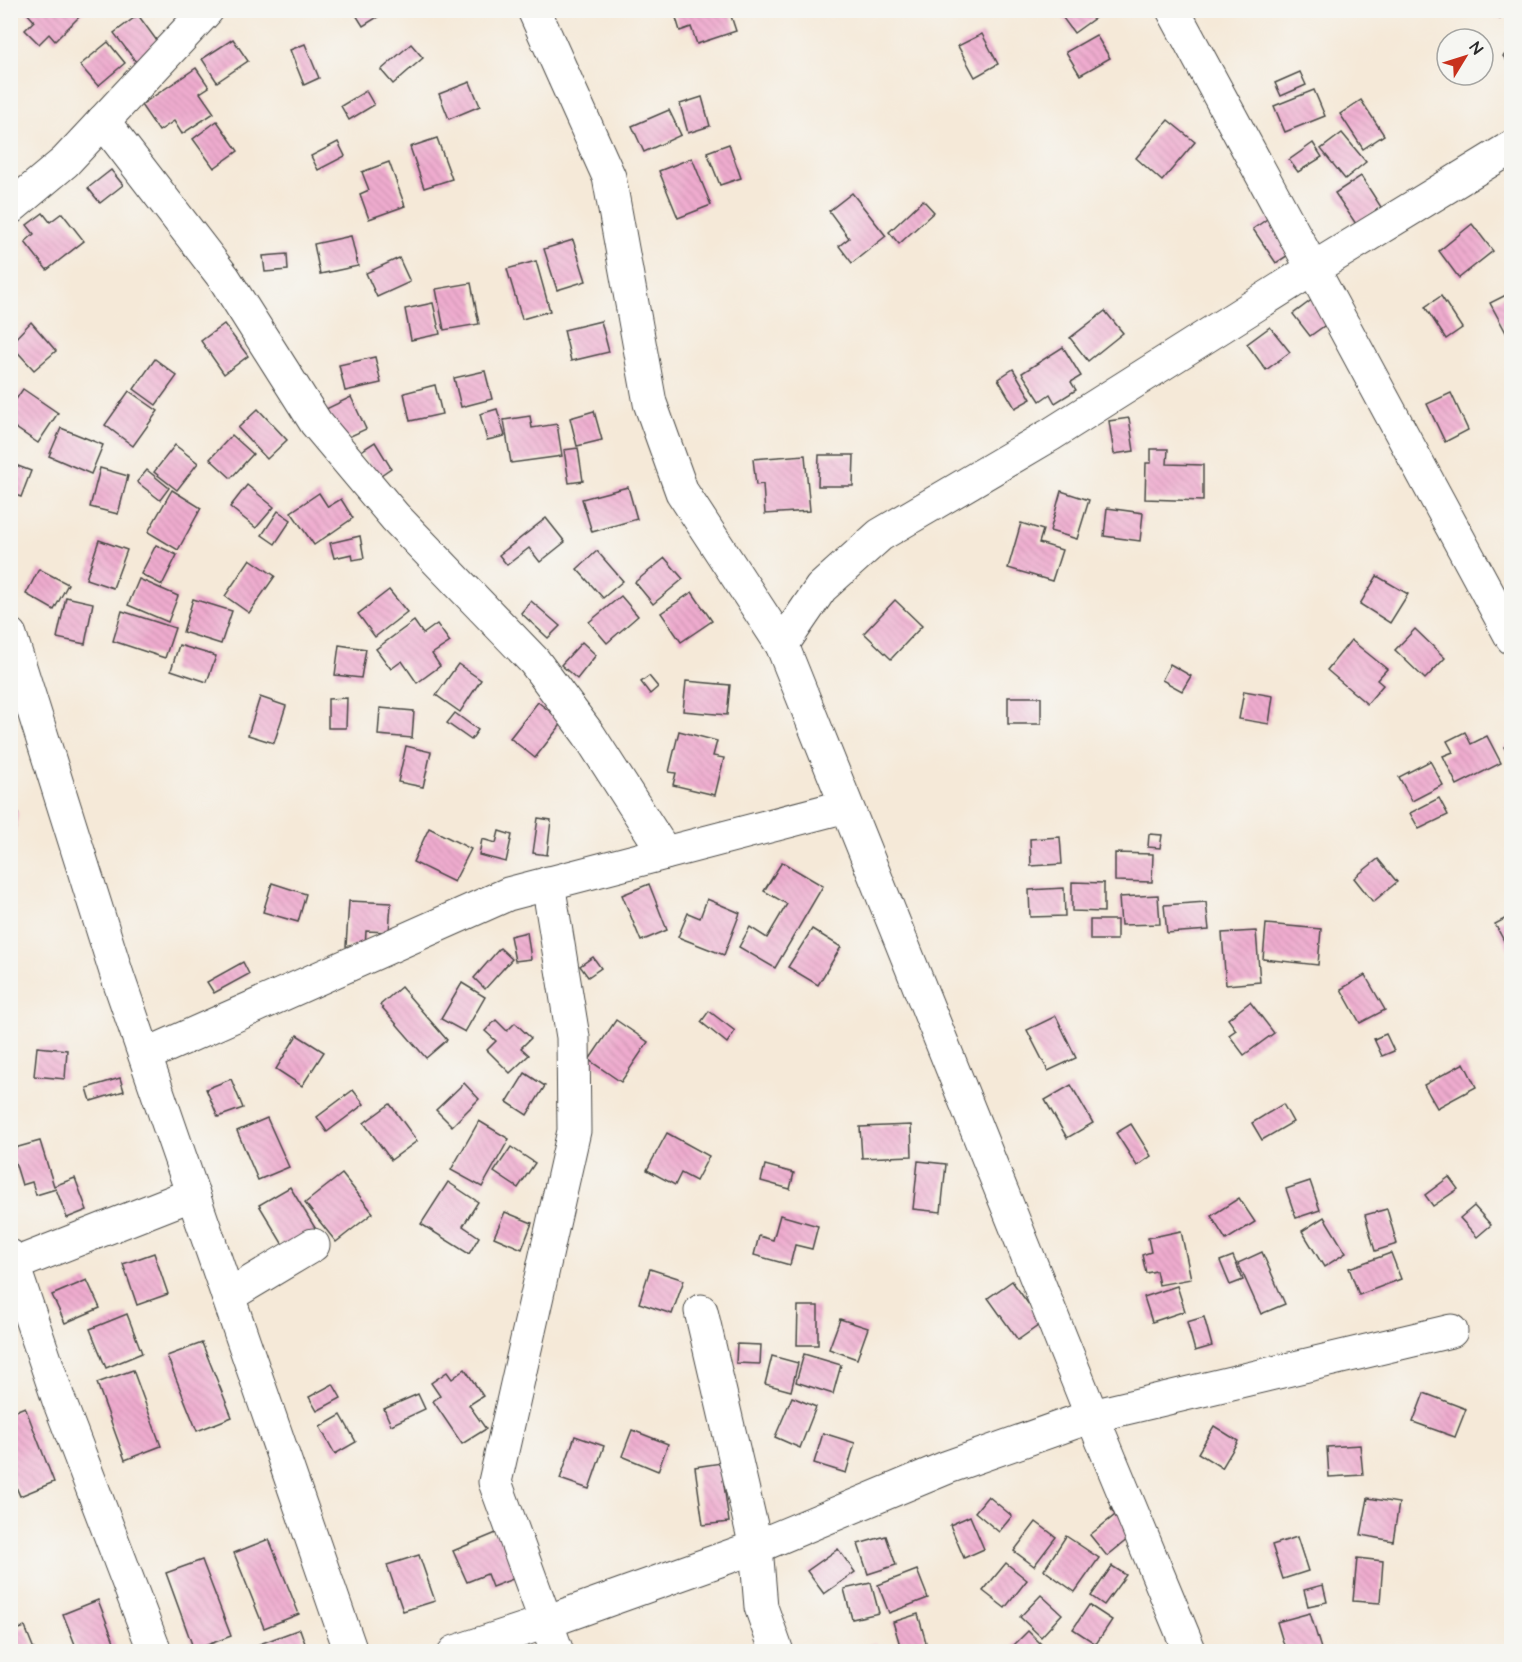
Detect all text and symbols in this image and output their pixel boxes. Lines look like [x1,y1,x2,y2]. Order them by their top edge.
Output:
north arrow [1435,27,1495,87]
text: N [1464,38,1488,59]

